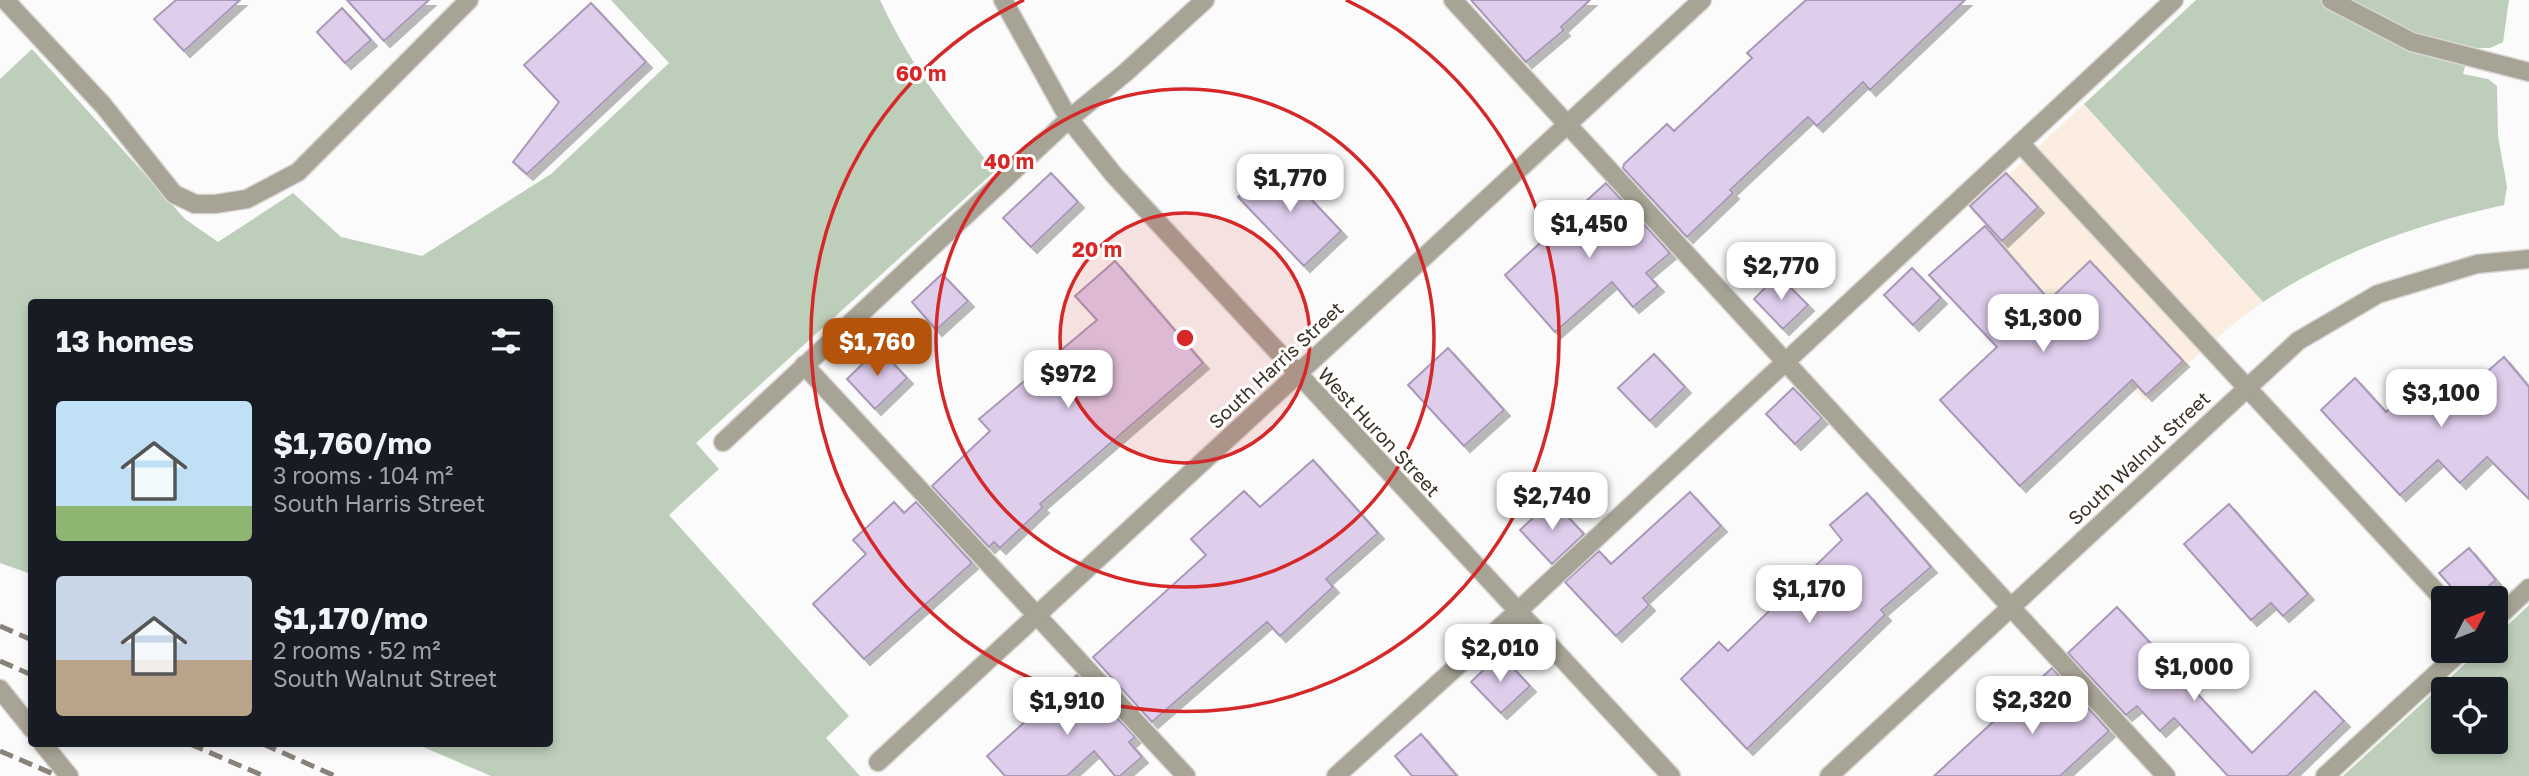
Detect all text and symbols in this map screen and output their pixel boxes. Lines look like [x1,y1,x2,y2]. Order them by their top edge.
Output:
text: 60 m [896,60,946,86]
text: 40 m [984,148,1034,174]
pin: $1,770 [1233,154,1347,214]
text: $1,770 [1253,163,1327,191]
pin: $1,450 [1532,201,1646,260]
text: $1,450 [1550,209,1628,237]
text: 20 m [1072,236,1122,262]
pin: $2,770 [1724,243,1838,302]
text: $2,770 [1743,251,1819,279]
pin: $1,300 [1986,294,2100,354]
street label: South Harris Street [1204,296,1348,433]
text: $1,300 [2004,303,2082,331]
pin: $1,760 [820,318,934,378]
icon: filters [487,322,525,360]
text: 13 homes [56,323,194,359]
centre of rings [1173,326,1197,350]
text: $1,760 [839,327,915,355]
pin: $972 [1027,350,1109,410]
text: $972 [1040,359,1096,387]
street label: West Huron Street [1314,362,1445,501]
pin: $3,100 [2384,370,2498,429]
text: $3,100 [2402,378,2480,406]
street label: South Walnut Street [2063,386,2214,529]
text: $1,760/mo [273,425,432,461]
icon: home [112,429,196,513]
text: 3 rooms · 104 m² [273,461,453,489]
pin: $2,740 [1495,472,1609,532]
text: $2,740 [1513,481,1591,509]
text: South Harris Street [273,489,485,517]
pin: $1,170 [1752,566,1866,625]
text: $1,170 [1772,574,1846,602]
north arrow [2431,586,2508,663]
map controls [2431,586,2508,754]
text: $1,170/mo [273,600,428,636]
icon: home [112,604,196,688]
pin: $2,010 [1443,624,1557,684]
text: $2,010 [1461,633,1539,661]
text: 2 rooms · 52 m² [273,636,440,664]
pin: $1,000 [2137,644,2251,703]
text: $1,000 [2154,652,2234,680]
text: South Walnut Street [273,664,497,692]
pin: $2,320 [1975,676,2089,736]
button: locate [2431,677,2508,754]
pin: $1,910 [1010,678,1124,737]
text: $2,320 [1992,685,2072,713]
text: $1,910 [1029,686,1105,714]

